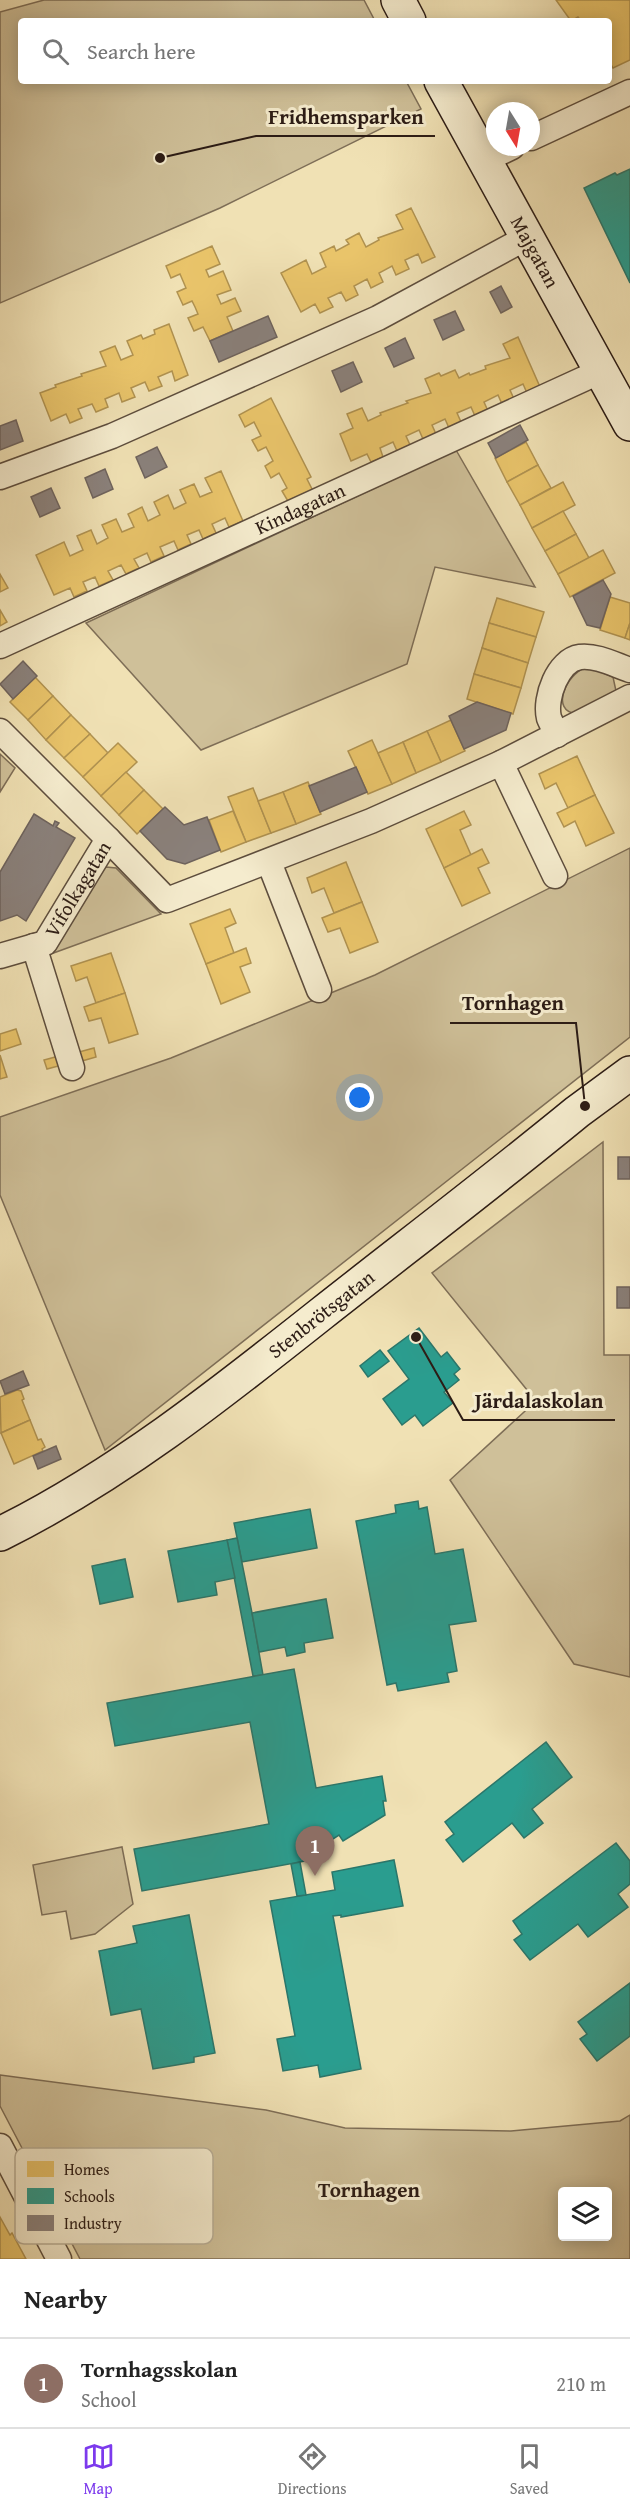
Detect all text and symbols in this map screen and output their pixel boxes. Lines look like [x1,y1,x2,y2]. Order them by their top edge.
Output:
search box [18,18,612,84]
icon: search [39,35,72,68]
text: Search here [87,35,196,67]
callout: Fridhemsparken [256,97,435,136]
text: Fridhemsparken [268,101,424,132]
north arrow [486,102,540,156]
street label: Majgatan [504,210,567,293]
street label: Kindagatan [250,475,350,541]
street label: Vifolkagatan [37,835,118,942]
callout: Tornhagen [450,984,576,1023]
text: Tornhagen [462,987,564,1018]
your location [345,1083,374,1112]
street label: Stenbrötsgatan [261,1263,380,1365]
callout: Järdalaskolan [463,1381,615,1420]
text: Järdalaskolan [472,1385,604,1416]
pin: 1 [296,1826,334,1876]
legend [15,2148,213,2244]
text: Homes [64,2157,110,2181]
district label: Tornhagen [318,2174,420,2205]
text: Schools [64,2184,115,2208]
map controls [558,2187,612,2241]
button: layers [558,2187,612,2241]
text: Industry [64,2211,122,2235]
text: Nearby [24,2279,107,2318]
text: Tornhagsskolan [81,2353,238,2385]
text: 1 [38,2369,49,2398]
text: 210 m [556,2369,606,2398]
text: School [81,2385,137,2414]
tab: Map [82,2440,115,2500]
tab: Directions [278,2440,347,2500]
tab: Saved [510,2440,548,2500]

